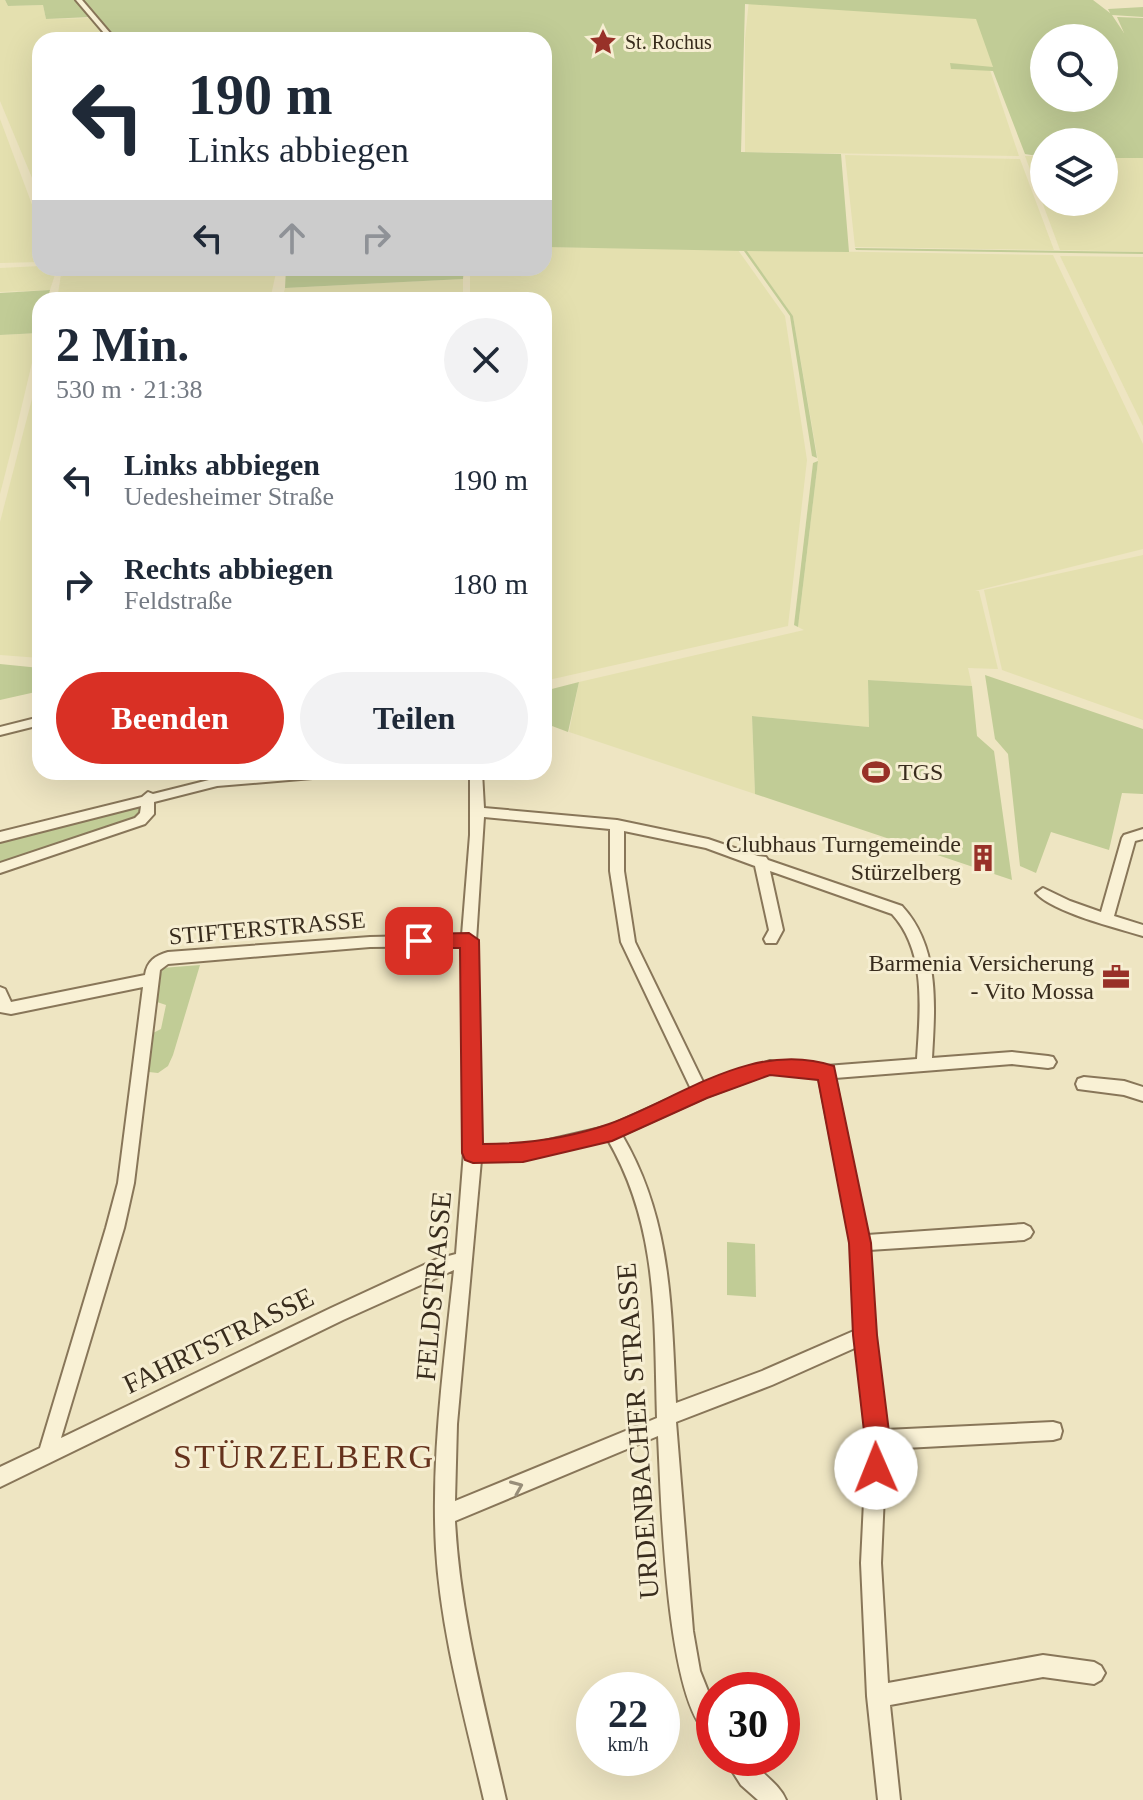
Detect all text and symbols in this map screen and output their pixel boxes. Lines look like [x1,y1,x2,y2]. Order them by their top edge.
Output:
map controls [1030,24,1118,216]
button: search [1030,24,1118,112]
place icon: St. Rochus [588,27,618,57]
place label: St. Rochus [625,31,712,53]
icon: left [56,64,160,168]
text: 190 m [188,64,333,126]
button: layers [1030,128,1118,216]
text: Links abbiegen [188,130,409,170]
icon: left [186,216,230,260]
icon: ahead [270,216,314,260]
icon: right [354,216,398,260]
text: 2 Min. [56,318,189,371]
button: close [444,318,528,402]
text: 530 m · 21:38 [56,375,203,404]
text: Links abbiegen [124,448,320,481]
icon: left [56,458,100,502]
text: 190 m [452,463,528,496]
text: Uedesheimer Straße [124,482,334,511]
text: Rechts abbiegen [124,552,333,585]
icon: right [56,562,100,606]
text: 180 m [452,567,528,600]
text: Feldstraße [124,586,232,615]
button: Beenden [56,672,284,764]
button: Teilen [300,672,528,764]
sports icon: TGS [861,757,891,787]
place label: TGS [898,759,943,785]
place label: Clubhaus Turngemeinde Stürzelberg [726,831,961,885]
building icon: Clubhaus Turngemeinde Stürzelberg [968,843,998,873]
street label: STIFTERSTRASSE [168,906,366,950]
pin [385,907,453,975]
icon: arrive [397,919,441,963]
place label: Barmenia Versicherung - Vito Mossa [869,950,1094,1004]
office icon: Barmenia Versicherung - Vito Mossa [1101,962,1131,992]
street label: FELDSTRASSE [410,1190,457,1382]
street label: URDENBACHER STRASSE [610,1262,665,1600]
street label: FAHRTSTRASSE [118,1281,318,1400]
position arrow [834,1426,918,1510]
district label: STÜRZELBERG [173,1438,435,1475]
one-way arrow [509,1480,524,1496]
speed limit sign: 30 [696,1672,800,1776]
text: 22 [608,1691,648,1736]
text: km/h [607,1733,649,1755]

